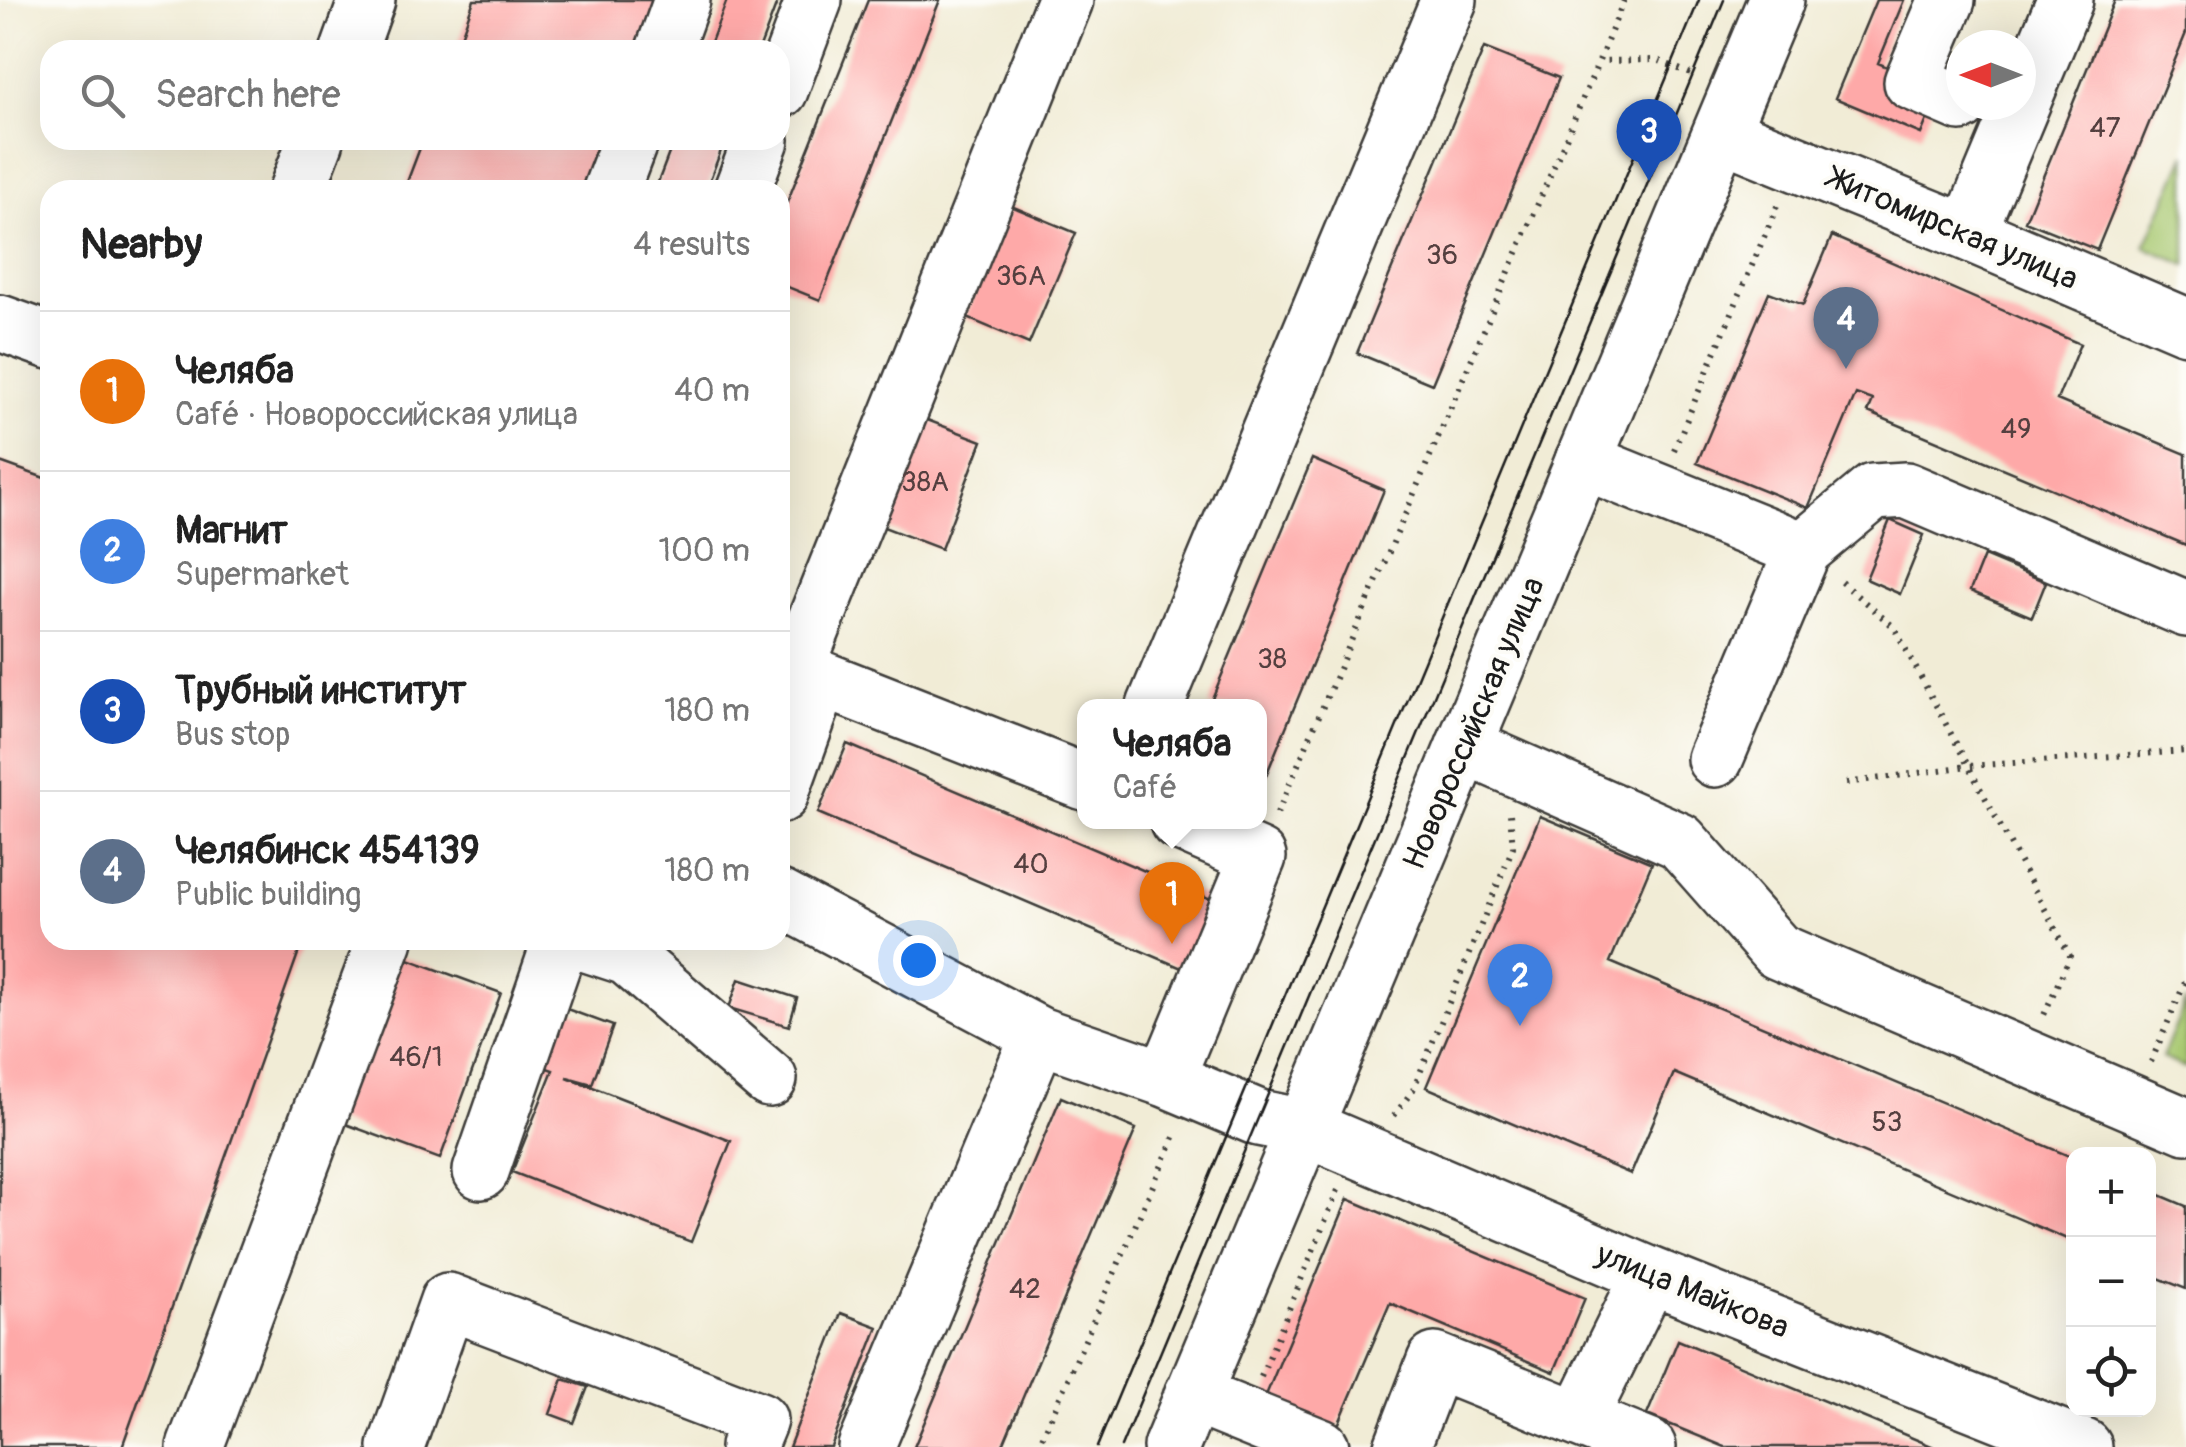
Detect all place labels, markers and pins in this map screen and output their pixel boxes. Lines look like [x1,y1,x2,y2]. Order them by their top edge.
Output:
pin: 3 [1616,99,1682,181]
pin: 4 [1814,286,1878,369]
pin: 1 [1140,862,1204,944]
pin: 2 [1488,944,1552,1026]

